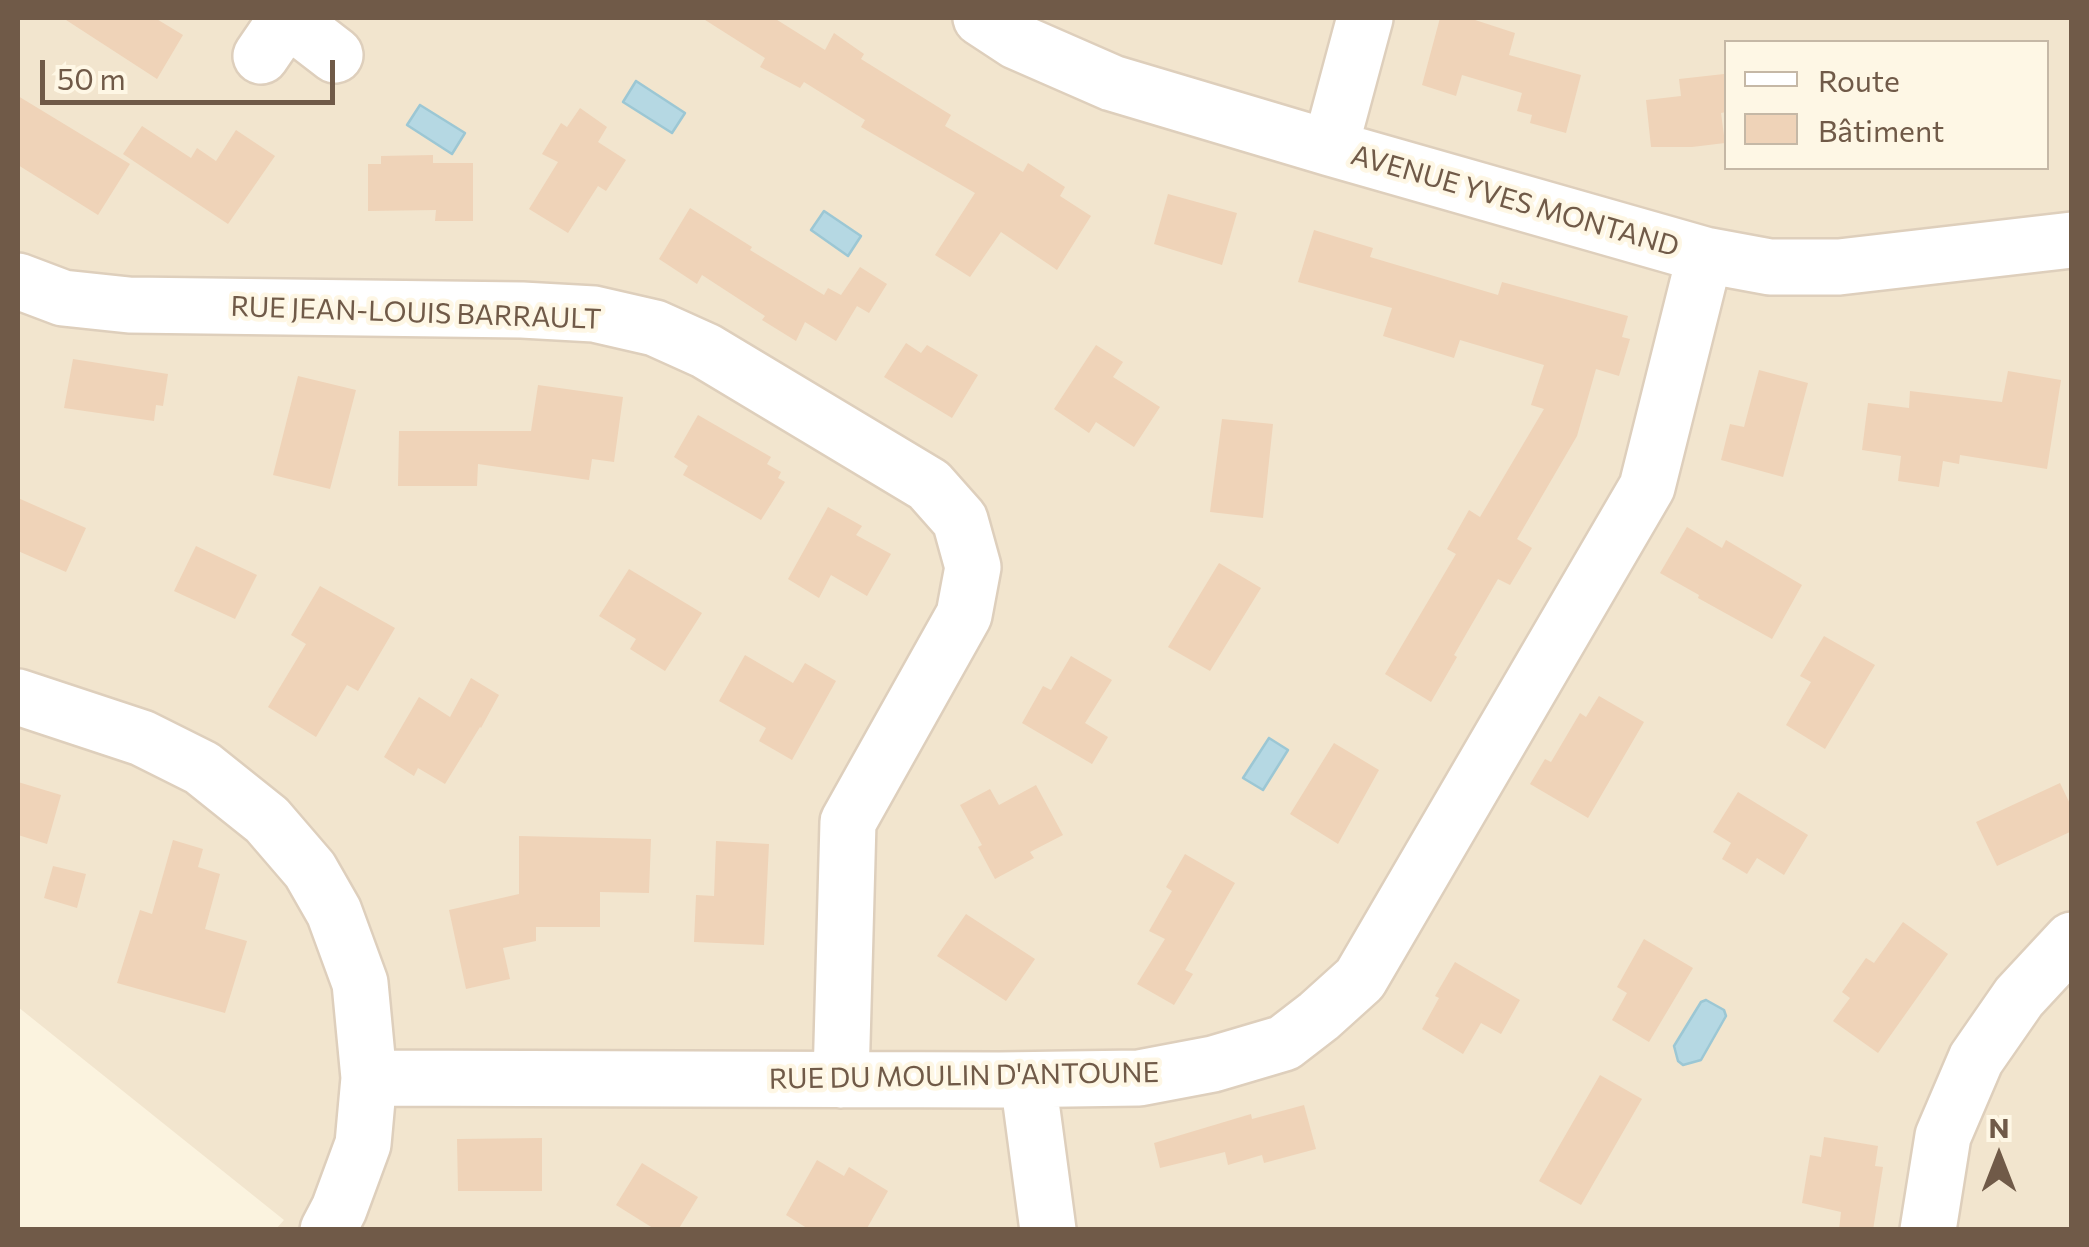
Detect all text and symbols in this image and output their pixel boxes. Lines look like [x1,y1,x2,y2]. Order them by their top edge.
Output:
scale bar [45,40,340,102]
legend [1724,40,2049,170]
text: 50 m [57,59,126,96]
text: Route [1818,61,1900,98]
text: Bâtiment [1818,111,1944,148]
street label: AVENUE YVES MONTAND [1347,138,1683,264]
street label: RUE JEAN-LOUIS BARRAULT [230,290,602,336]
street label: RUE DU MOULIN D'ANTOUNE [769,1056,1159,1096]
north arrow [1949,1107,2049,1207]
text: N [1989,1110,2010,1144]

